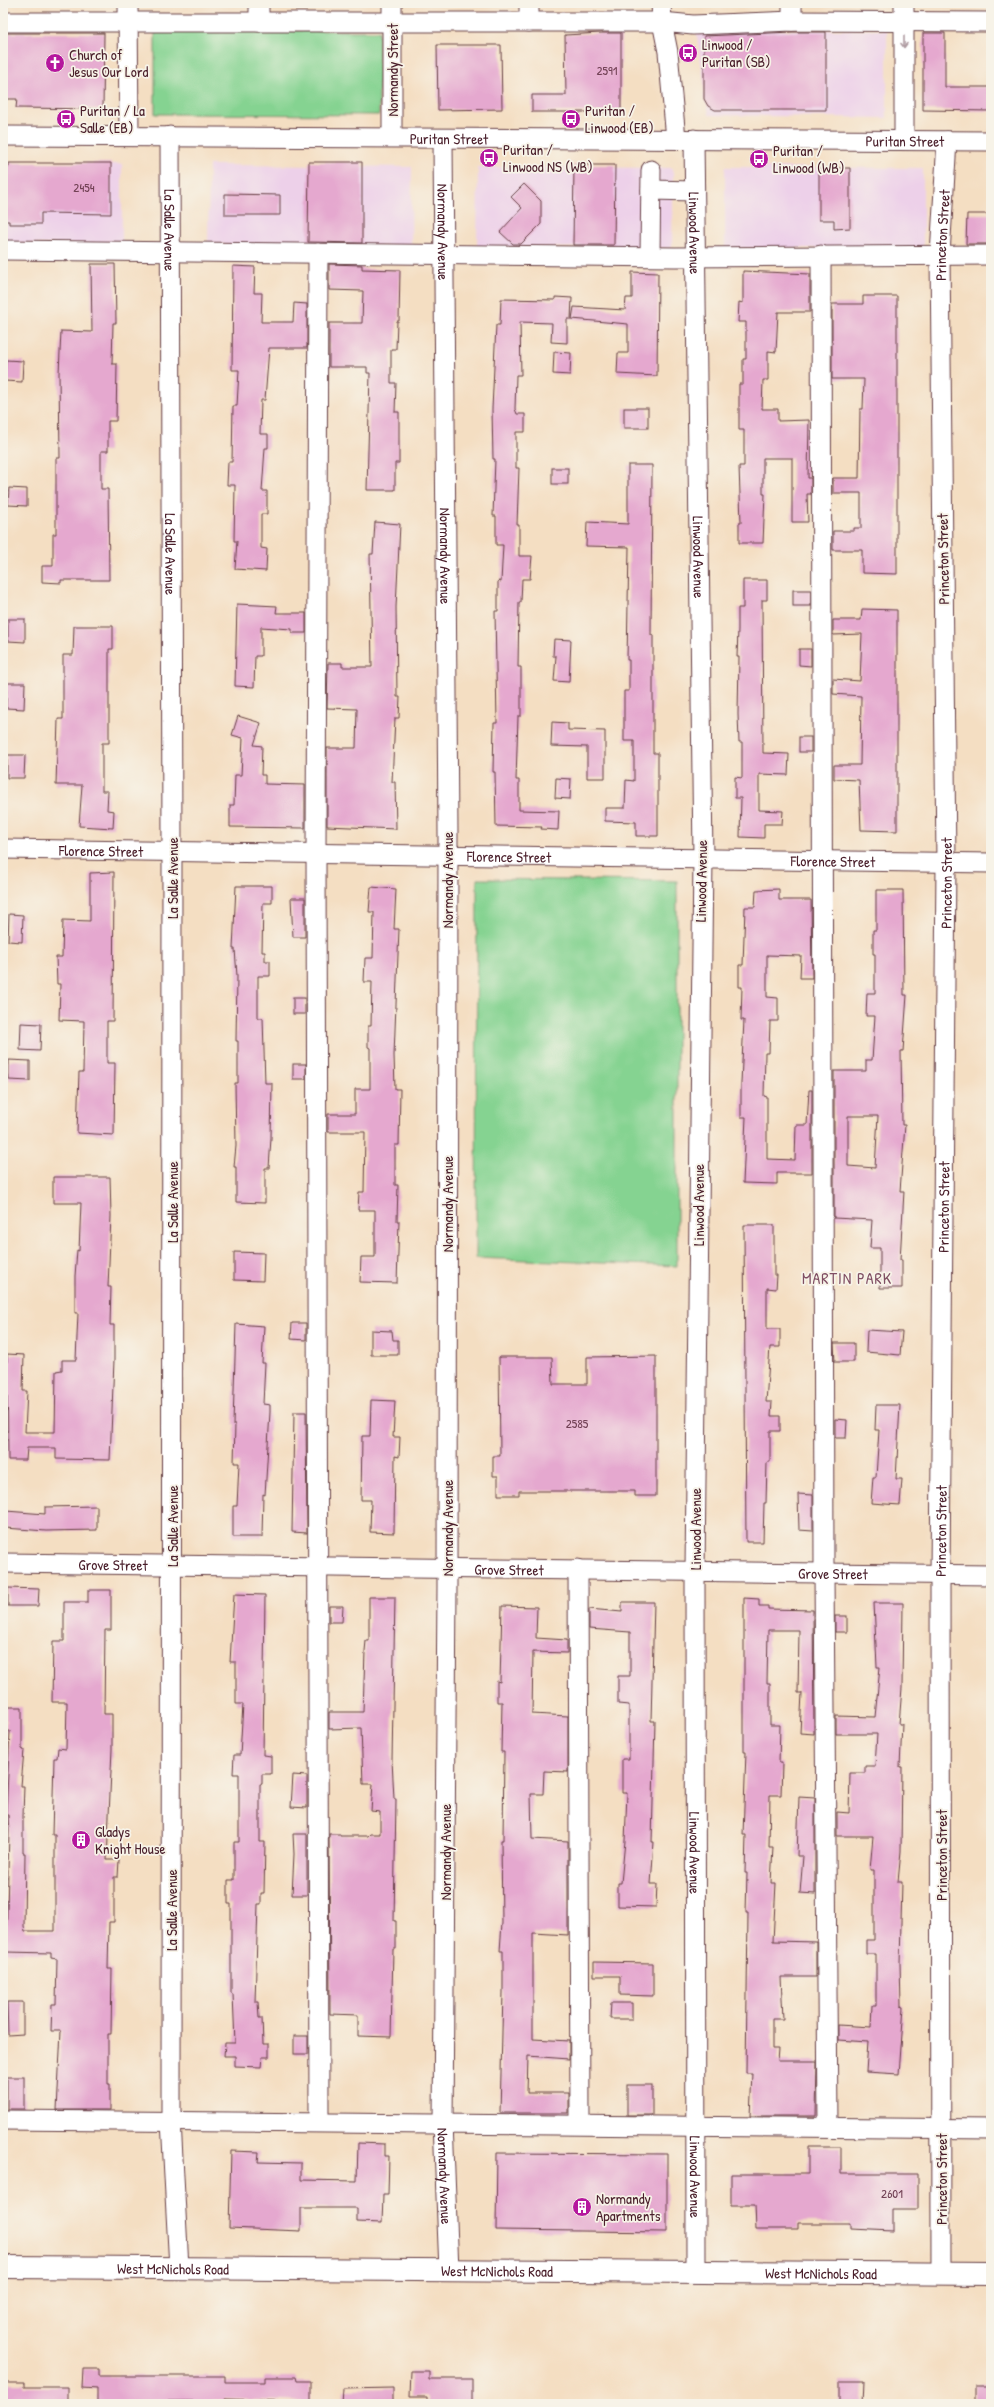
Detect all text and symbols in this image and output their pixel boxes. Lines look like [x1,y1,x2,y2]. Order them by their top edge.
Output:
street label: Normandy Street [382,23,403,117]
place label: Linwood / Puritan (SB) [702,34,771,72]
one-way arrow [900,35,908,48]
bus stop icon: Linwood / Puritan (SB) [677,42,699,64]
place label: Church of Jesus Our Lord [69,44,148,82]
church icon: Church of Jesus Our Lord [44,52,66,74]
house number: 2591 [596,61,618,79]
place label: Puritan / La Salle (EB) [80,100,145,138]
place label: Puritan / Linwood (EB) [585,100,654,138]
bus stop icon: Puritan / La Salle (EB) [55,108,77,130]
bus stop icon: Puritan / Linwood (EB) [560,108,582,130]
street label: Puritan Street [410,128,489,149]
street label: Puritan Street [866,130,945,151]
place label: Puritan / Linwood NS (WB) [503,139,593,177]
place label: Puritan / Linwood (WB) [773,140,844,178]
bus stop icon: Puritan / Linwood NS (WB) [478,147,500,169]
bus stop icon: Puritan / Linwood (WB) [748,148,770,170]
house number: 2454 [73,178,95,196]
street label: Normandy Avenue [433,184,455,280]
street label: Princeton Street [929,188,955,281]
street label: La Salle Avenue [160,189,181,271]
street label: Linwood Avenue [684,192,706,274]
street label: Normandy Avenue [435,508,457,604]
street label: Princeton Street [932,512,954,605]
street label: La Salle Avenue [161,513,182,595]
street label: Linwood Avenue [688,516,710,598]
street label: Normandy Avenue [437,832,458,928]
street label: Princeton Street [935,836,957,929]
street label: La Salle Avenue [162,837,183,919]
street label: Florence Street [58,839,144,861]
street label: Linwood Avenue [690,840,712,922]
street label: Florence Street [466,845,552,867]
street label: Florence Street [790,850,876,872]
street label: Normandy Avenue [437,1156,458,1252]
street label: Princeton Street [932,1160,954,1253]
street label: La Salle Avenue [162,1161,183,1243]
street label: Linwood Avenue [688,1164,709,1246]
district label: MARTIN PARK [802,1267,892,1289]
house number: 2585 [566,1414,589,1432]
street label: Normandy Avenue [437,1480,458,1576]
street label: Princeton Street [929,1484,951,1577]
street label: La Salle Avenue [162,1485,183,1567]
street label: Linwood Avenue [685,1488,706,1570]
street label: Grove Street [78,1553,149,1575]
street label: Grove Street [474,1558,545,1580]
street label: Grove Street [798,1562,869,1584]
street label: Normandy Avenue [435,1804,456,1900]
street label: Princeton Street [931,1809,952,1901]
street label: Linwood Avenue [685,1812,706,1894]
place label: Gladys Knight House [95,1821,165,1859]
building icon: Gladys Knight House [70,1829,92,1851]
street label: La Salle Avenue [161,1869,182,1951]
street label: Normandy Avenue [433,2127,458,2225]
street label: Princeton Street [931,2133,952,2225]
street label: Linwood Avenue [685,2136,706,2218]
house number: 2601 [881,2184,903,2202]
place label: Normandy Apartments [596,2188,661,2226]
building icon: Normandy Apartments [571,2196,593,2218]
street label: West McNichols Road [117,2257,229,2279]
street label: West McNichols Road [441,2260,553,2281]
street label: West McNichols Road [765,2262,877,2284]

